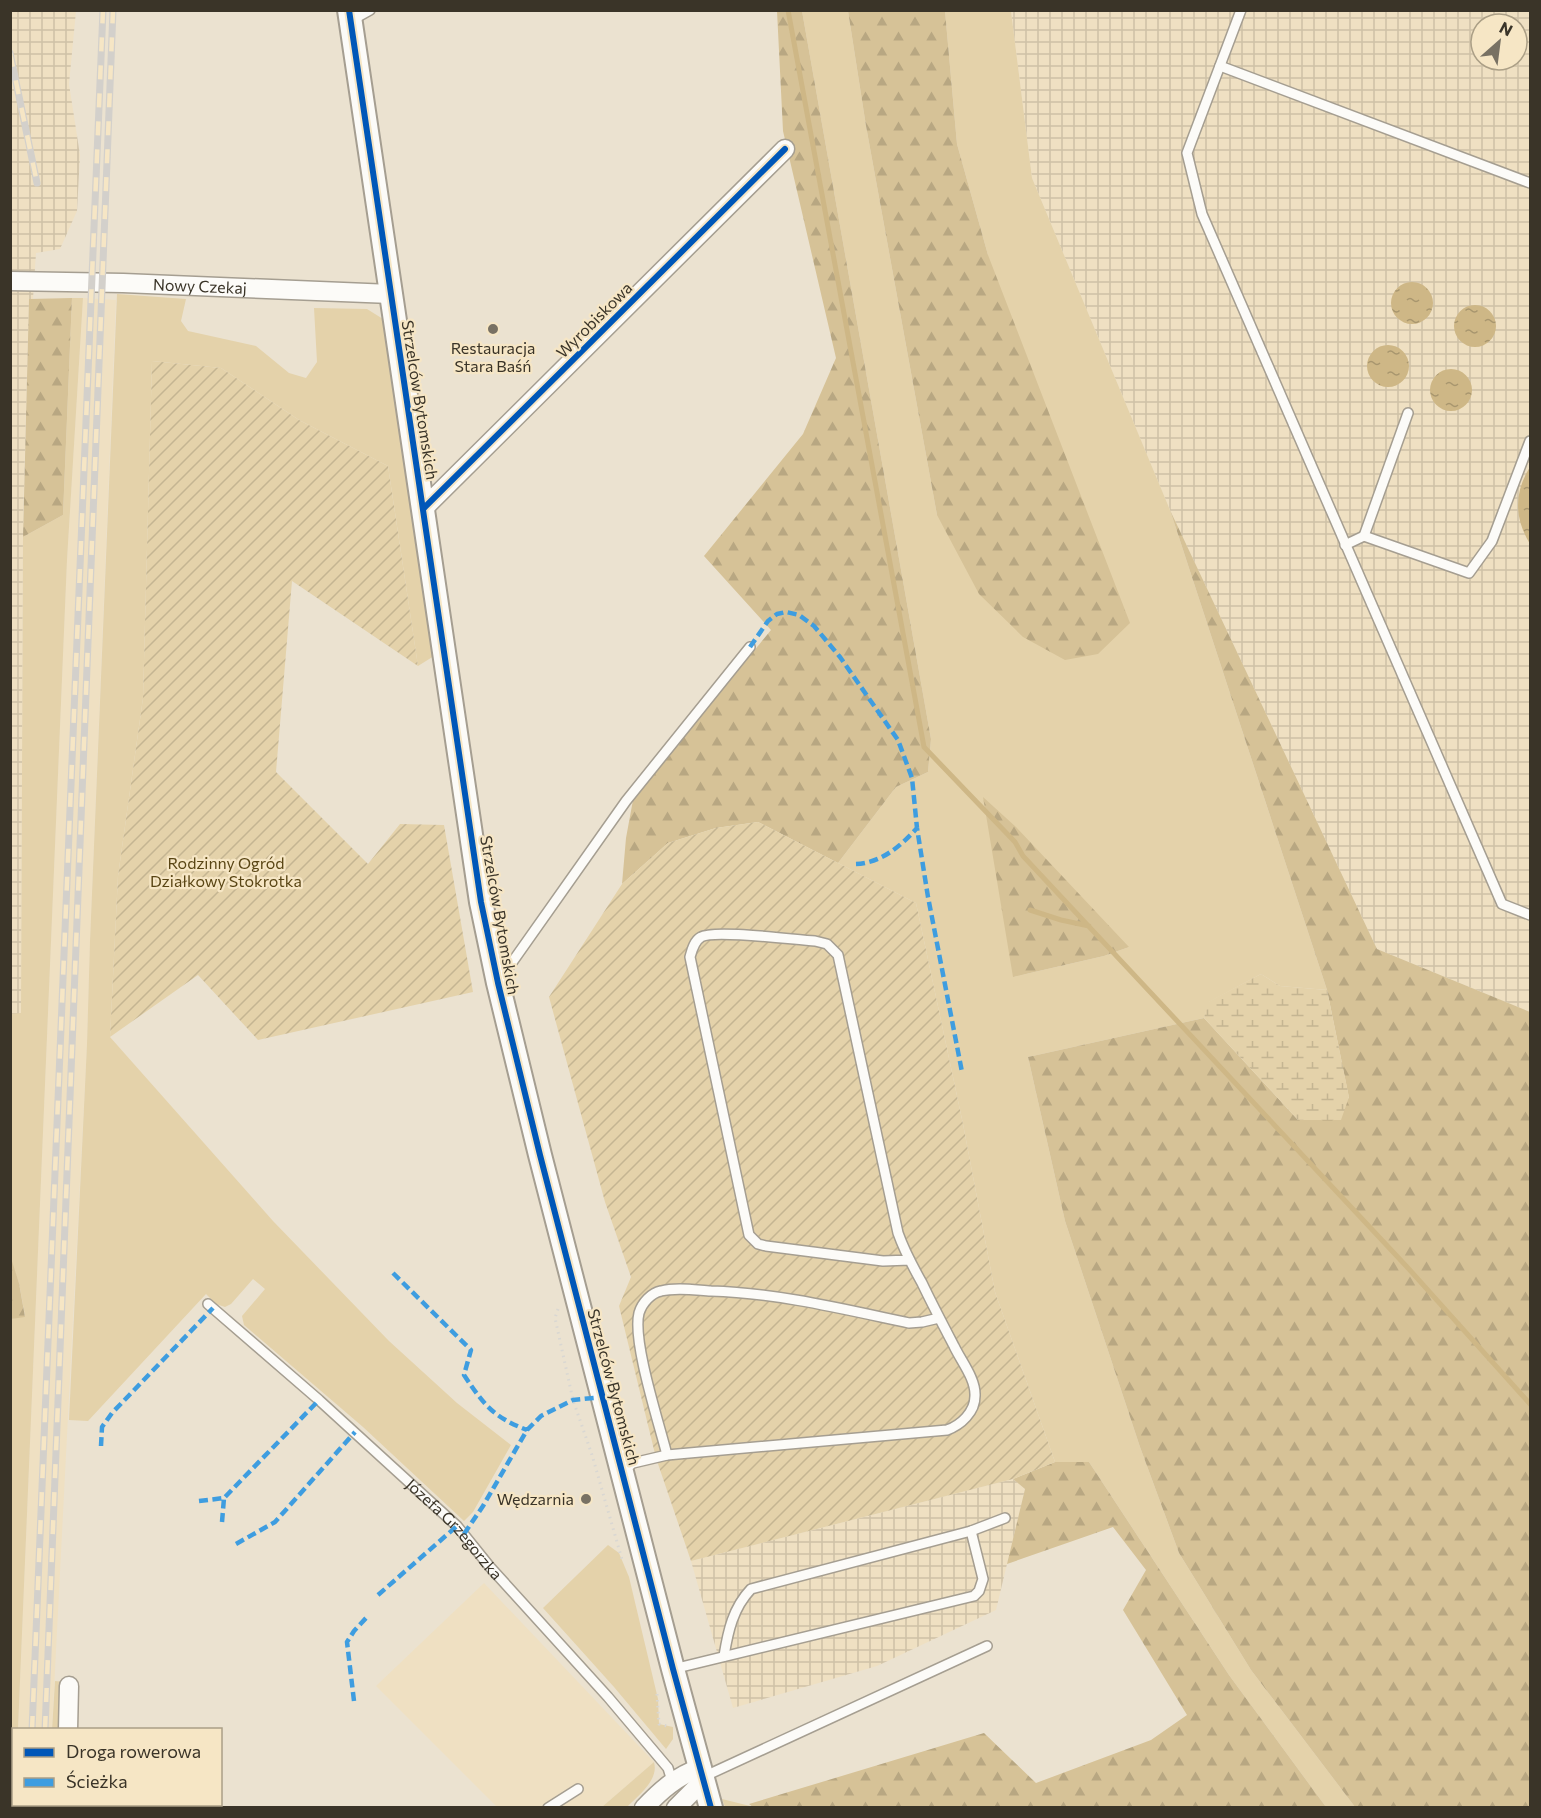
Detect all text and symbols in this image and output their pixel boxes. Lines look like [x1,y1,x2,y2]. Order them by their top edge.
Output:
north arrow [1469,12,1529,72]
text: N [1497,17,1516,40]
street label: Nowy Czekaj [153,274,247,297]
street label: Wyrobiskowa [552,278,635,361]
street label: Strzelców Bytomskich [398,319,442,481]
marker: Restauracja Stara Baśń [486,322,500,336]
place label: Restauracja Stara Baśń [451,338,535,375]
street label: Strzelców Bytomskich [477,834,524,996]
park label: Rodzinny Ogród Działkowy Stokrotka [150,853,302,890]
street label: Strzelców Bytomskich [584,1307,645,1467]
street label: Józefa Grzegorzka [402,1474,507,1583]
place label: Wędzarnia [497,1489,574,1508]
marker: Wędzarnia [579,1492,593,1506]
legend [12,1728,222,1806]
text: Droga rowerowa [66,1740,201,1762]
text: Ścieżka [66,1770,128,1792]

